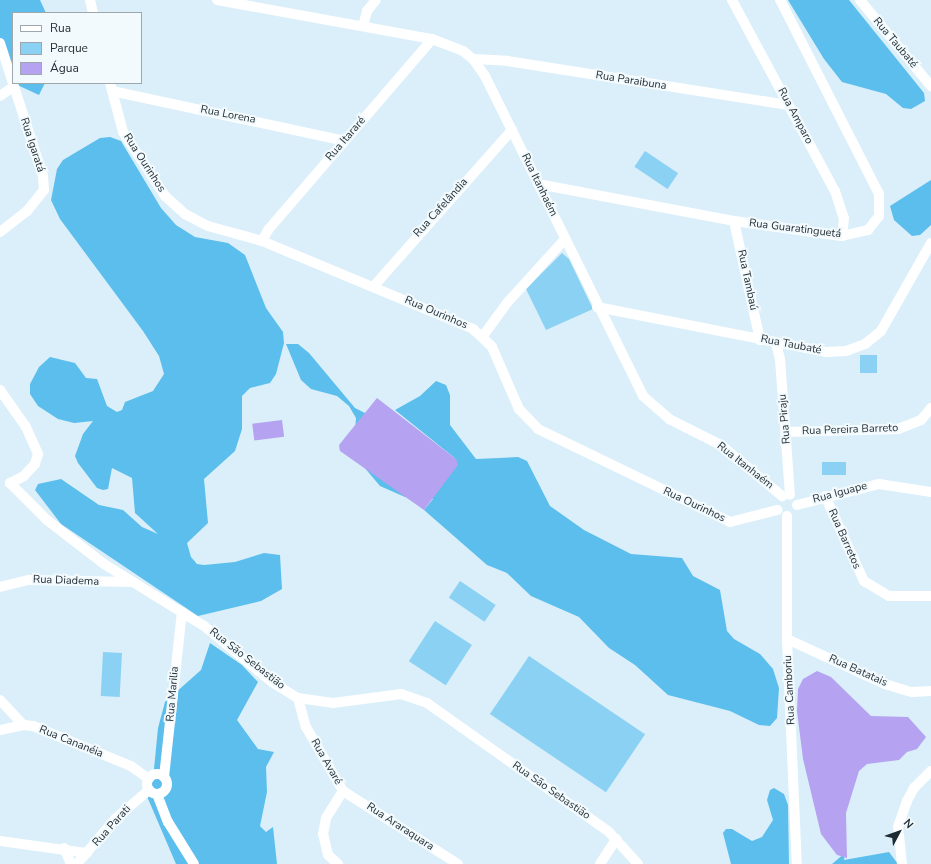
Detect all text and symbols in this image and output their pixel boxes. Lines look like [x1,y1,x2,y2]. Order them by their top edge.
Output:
legend [12,12,142,84]
street label: Rua Taubaté [870,15,920,71]
text: Rua [50,20,71,36]
text: Parque [50,40,88,56]
text: Água [50,60,79,76]
street label: Rua Paraibuna [595,69,667,93]
street label: Rua Amparo [775,86,815,146]
street label: Rua Lorena [199,103,257,127]
street label: Rua Itararé [323,114,369,164]
street label: Rua Igaratá [17,116,47,174]
street label: Rua Ourinhos [120,131,168,195]
street label: Rua Itanhaém [518,151,560,219]
street label: Rua Cafelândia [411,176,471,240]
street label: Rua Guaratinguetá [748,217,842,241]
street label: Rua Tambaú [734,248,760,312]
street label: Rua Ourinhos [402,294,470,332]
street label: Rua Taubaté [759,333,823,357]
street label: Rua Piraju [776,393,794,445]
street label: Rua Pereira Barreto [802,422,898,438]
street label: Rua Itanhaém [714,440,776,492]
street label: Rua Iguape [811,479,869,507]
street label: Rua Ourinhos [661,485,727,525]
street label: Rua Barretos [825,507,863,571]
street label: Rua Diadema [33,573,99,589]
street label: Rua São Sebastião [207,625,287,693]
street label: Rua Batatais [827,652,889,690]
street label: Rua Camboriu [782,655,798,725]
street label: Rua Marilia [164,666,182,722]
street label: Rua Cananéia [37,723,105,761]
street label: Rua Avaré [308,737,344,787]
street label: Rua São Sebastião [509,759,593,823]
street label: Rua Araraquara [364,800,436,854]
street label: Rua Parati [90,803,134,849]
north arrow [879,812,919,852]
text: N [900,816,917,832]

